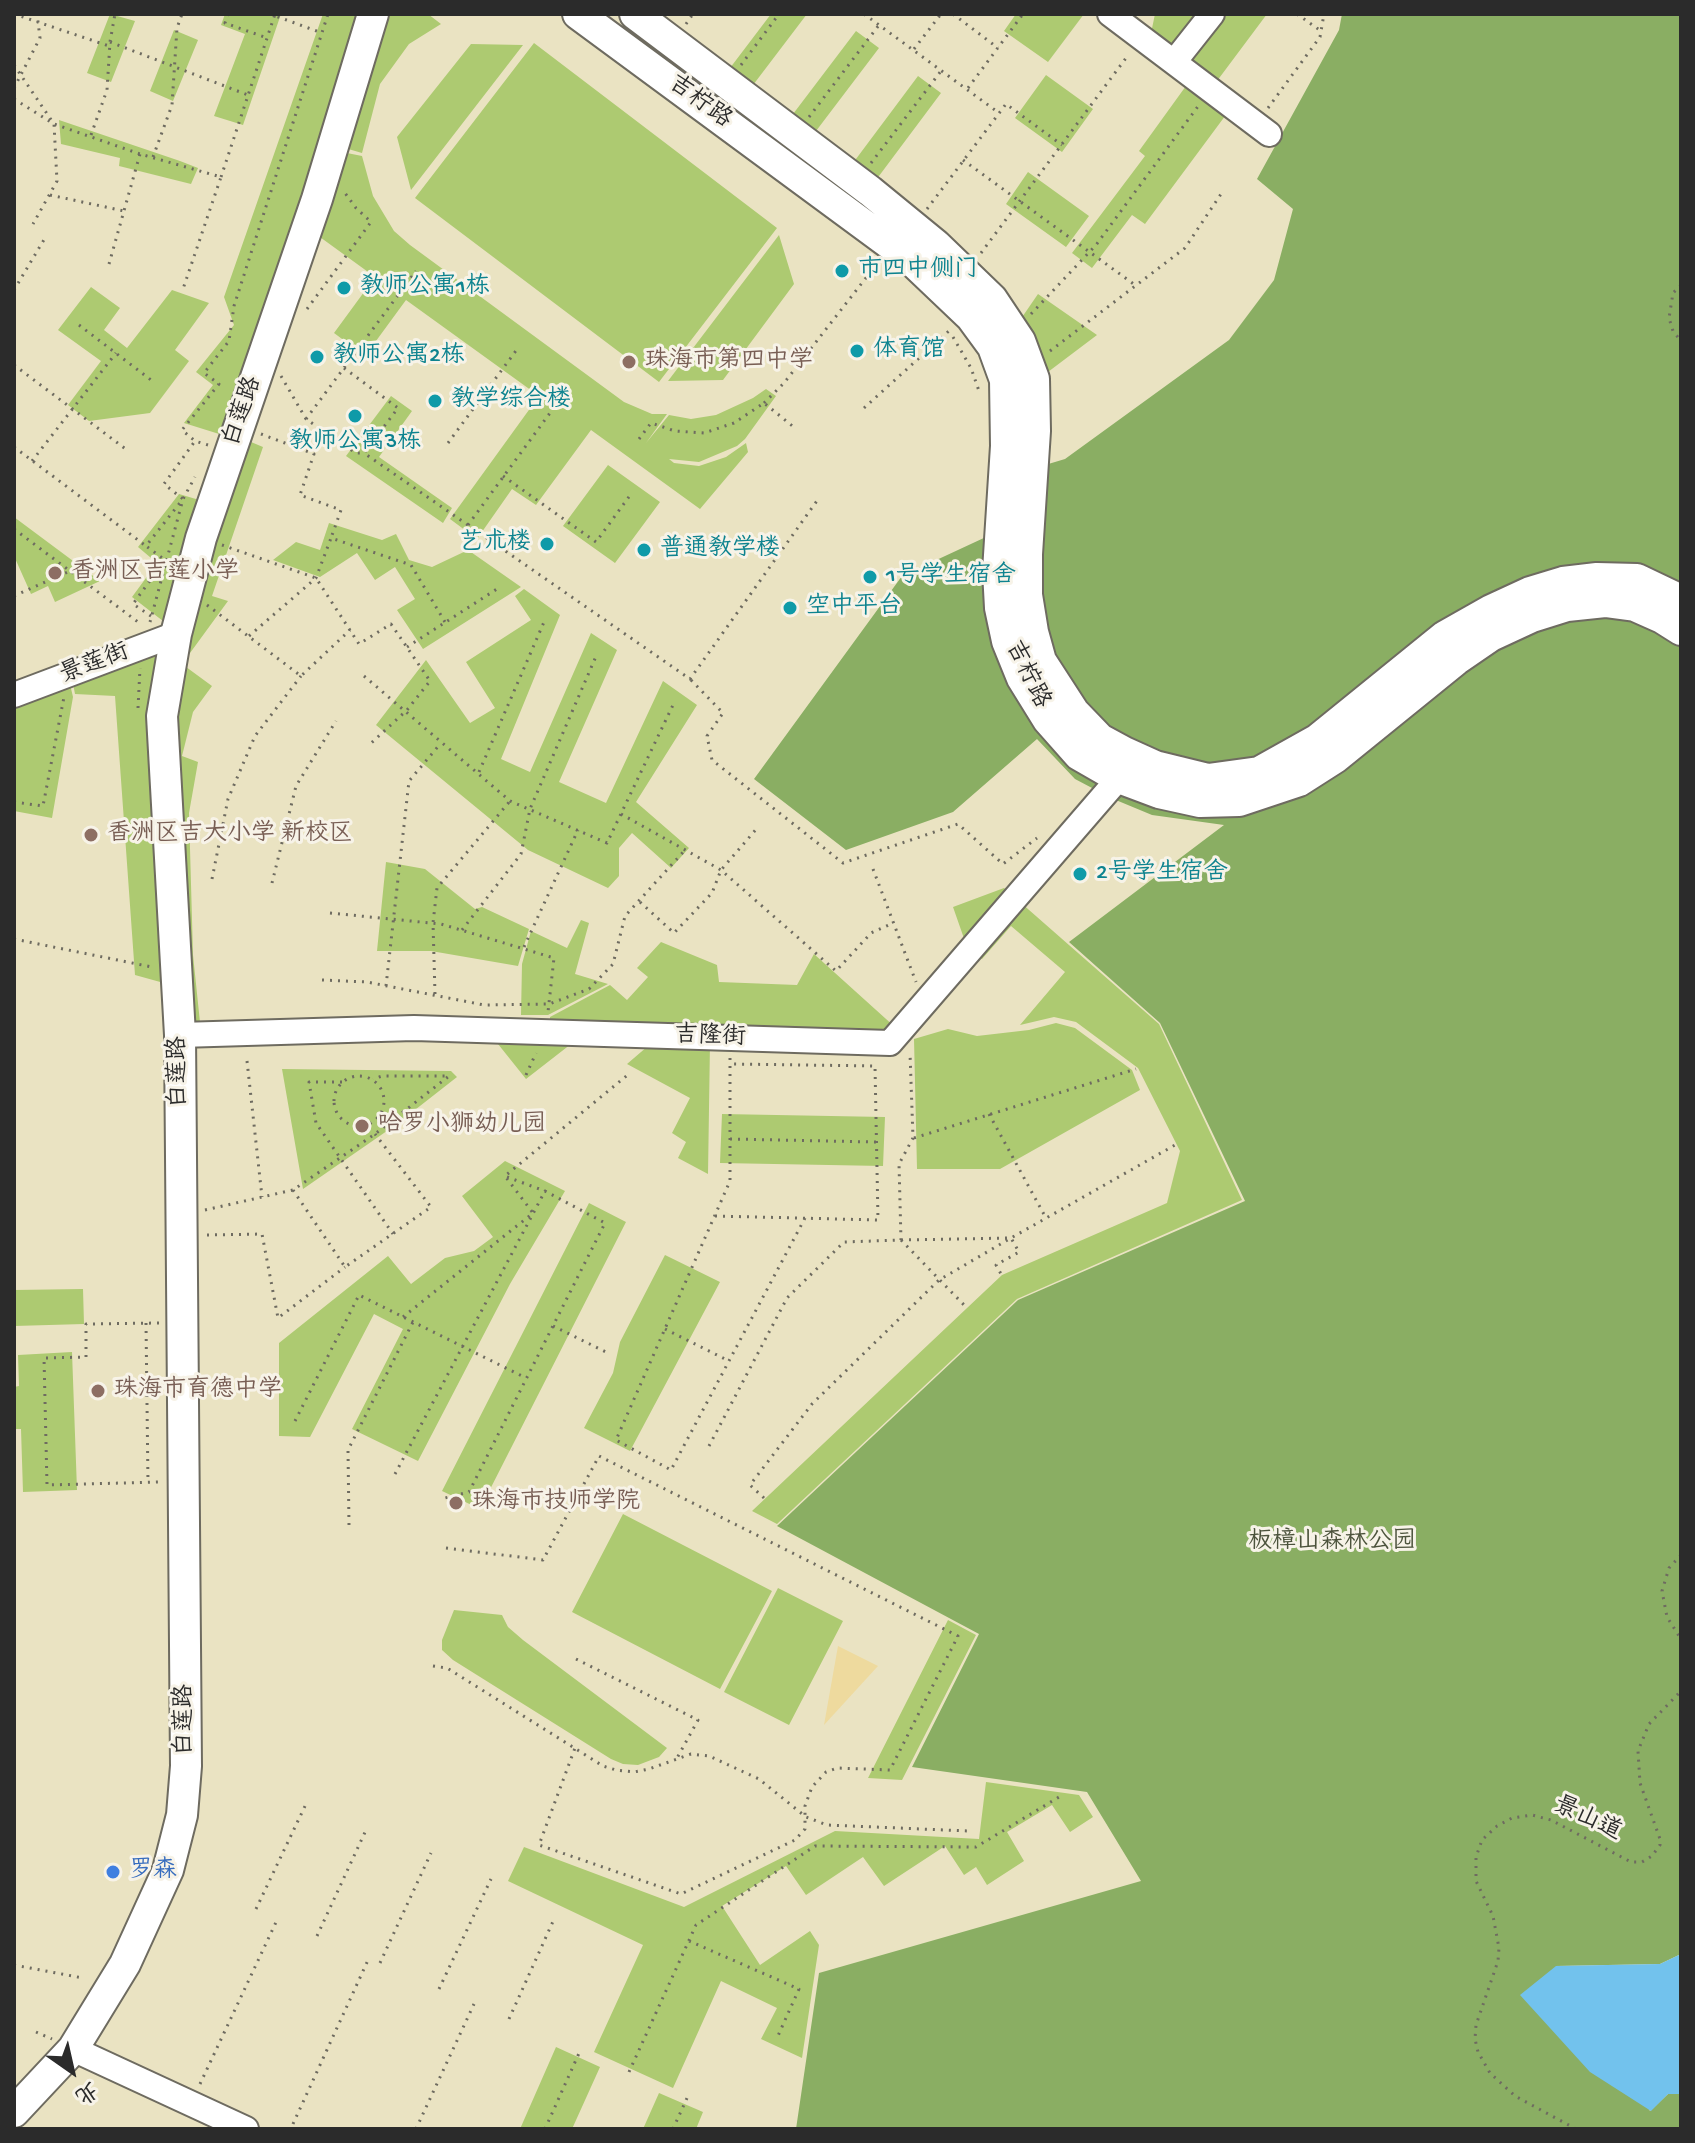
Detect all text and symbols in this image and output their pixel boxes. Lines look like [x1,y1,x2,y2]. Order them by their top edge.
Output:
street label: 吉柠路 [661,70,737,136]
place label: 市四中侧门 [858,257,978,285]
marker: 市四中侧门 [833,262,851,280]
place label: 教师公寓1栋 [360,274,490,302]
marker: 教师公寓1栋 [335,279,353,297]
place label: 体育馆 [873,337,945,365]
marker: 体育馆 [848,342,866,360]
place label: 教师公寓2栋 [333,343,465,371]
marker: 教师公寓2栋 [308,348,326,366]
place label: 珠海市第四中学 [645,348,813,376]
marker: 珠海市第四中学 [620,353,638,371]
street label: 白莲路 [219,373,269,451]
place label: 教学综合楼 [451,387,571,415]
marker: 教学综合楼 [426,392,444,410]
marker: 教师公寓3栋 [346,407,364,425]
place label: 教师公寓3栋 [289,429,421,457]
place label: 艺术楼 [459,530,531,558]
marker: 艺术楼 [538,535,556,553]
place label: 普通教学楼 [660,536,780,564]
marker: 普通教学楼 [635,541,653,559]
place label: 香洲区吉莲小学 [71,559,239,587]
place label: 1号学生宿舍 [886,563,1016,591]
marker: 香洲区吉莲小学 [46,564,64,582]
marker: 1号学生宿舍 [861,568,879,586]
place label: 空中平台 [806,594,902,622]
marker: 空中平台 [781,599,799,617]
street label: 吉柠路 [997,636,1055,714]
street label: 景莲街 [56,639,134,691]
place label: 香洲区吉大小学 新校区 [107,821,353,849]
marker: 香洲区吉大小学 新校区 [82,826,100,844]
place label: 2号学生宿舍 [1096,860,1228,888]
marker: 2号学生宿舍 [1071,865,1089,883]
street label: 吉隆街 [674,1022,746,1054]
street label: 白莲路 [165,1036,195,1108]
place label: 哈罗小狮幼儿园 [378,1112,546,1140]
marker: 哈罗小狮幼儿园 [353,1117,371,1135]
place label: 珠海市育德中学 [114,1377,282,1405]
marker: 珠海市育德中学 [89,1382,107,1400]
place label: 珠海市技师学院 [472,1489,640,1517]
marker: 珠海市技师学院 [447,1494,465,1512]
park label: 板樟山森林公园 [1248,1529,1416,1557]
street label: 白莲路 [172,1684,200,1756]
street label: 景山道 [1548,1792,1626,1848]
place label: 罗森 [129,1858,177,1886]
marker: 罗森 [104,1863,122,1881]
north arrow [32,2031,112,2111]
text: 北 [69,2074,102,2108]

